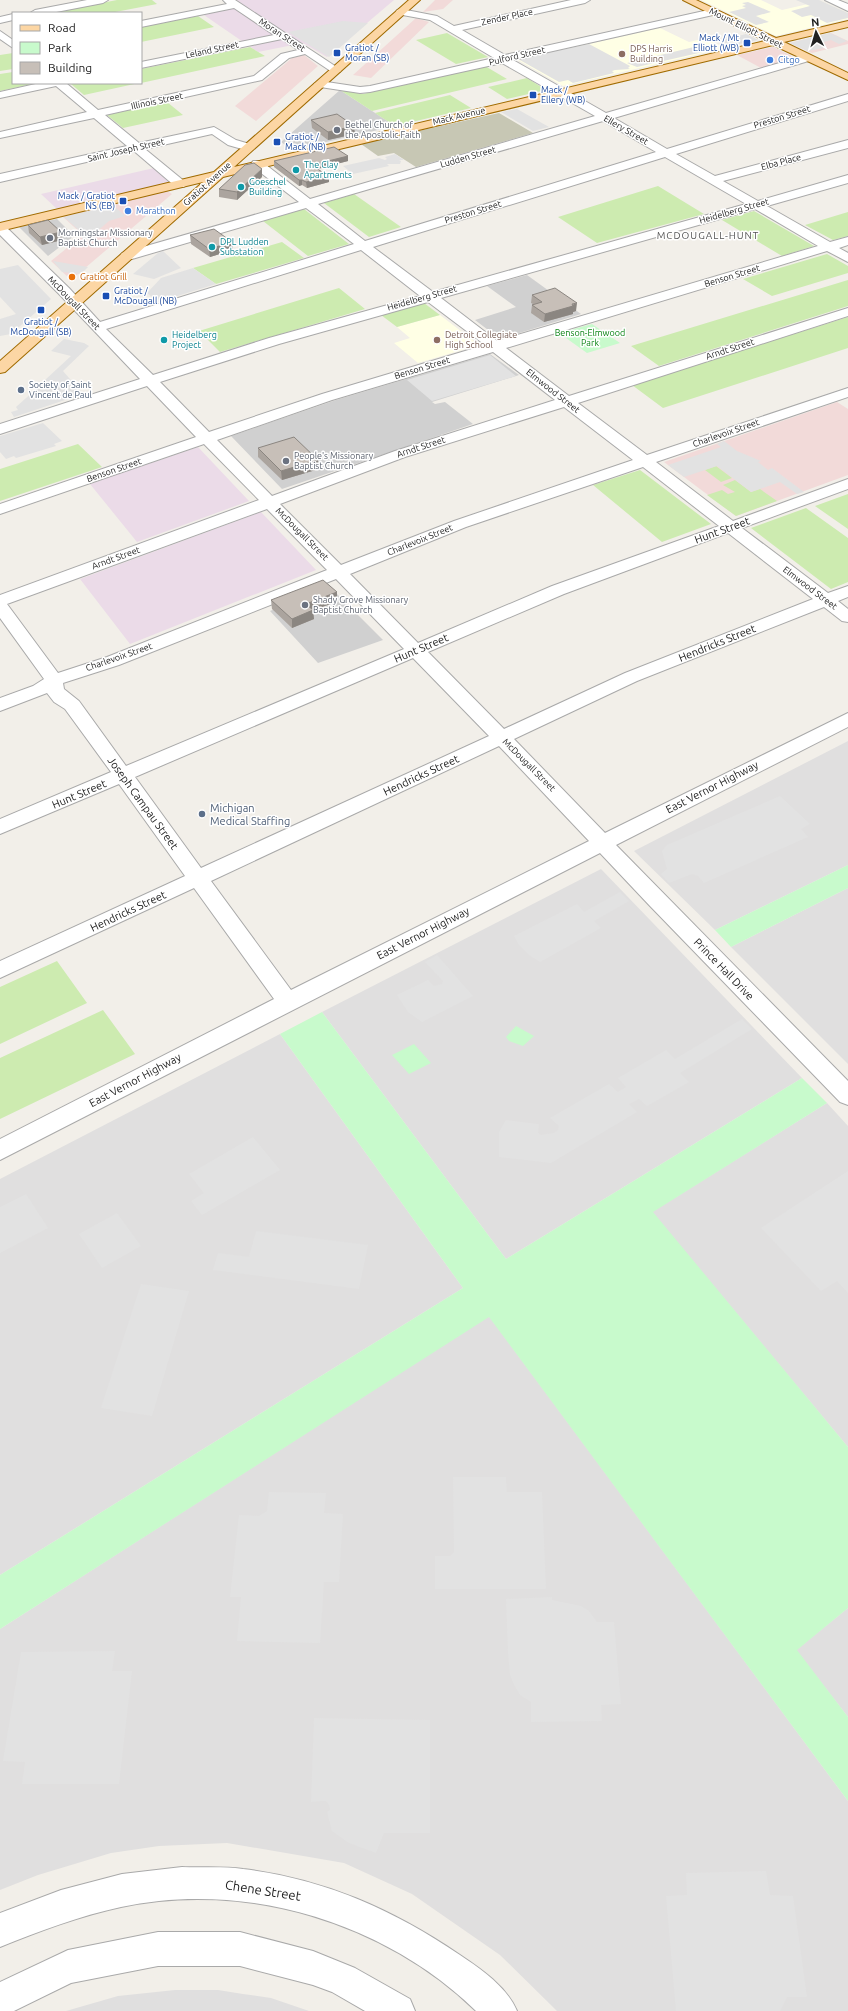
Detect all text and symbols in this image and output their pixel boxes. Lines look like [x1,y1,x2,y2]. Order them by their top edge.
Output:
street label: Mount Elliott Street [708,6,785,50]
street label: Zender Place [480,7,534,27]
legend [12,12,142,84]
north arrow [796,12,836,52]
street label: Moran Street [257,16,308,54]
text: N [811,16,820,28]
text: Road [48,21,76,34]
place label: Mack / Mt Elliott (WB) [693,33,739,53]
marker: Mack / Mt Elliott (WB) [742,38,752,48]
street label: Leland Street [184,39,240,61]
text: Park [48,41,72,54]
place label: Gratiot / Moran (SB) [345,43,389,63]
place label: DPS Harris Building [630,44,672,64]
street label: Pulford Street [488,45,547,67]
marker: Gratiot / Moran (SB) [332,48,342,58]
marker: DPS Harris Building [617,49,627,59]
marker: Citgo [765,55,775,65]
place label: Citgo [778,55,800,65]
text: Building [48,61,92,74]
place label: Mack / Ellery (WB) [541,85,586,105]
marker: Mack / Ellery (WB) [528,90,538,100]
street label: Illinois Street [130,91,184,111]
street label: Preston Street [752,103,812,130]
street label: Mack Avenue [432,105,486,127]
street label: Ellery Street [602,113,650,147]
place label: Bethel Church of the Apostolic Faith [345,120,420,140]
marker: Bethel Church of the Apostolic Faith [332,125,342,135]
place label: Gratiot / Mack (NB) [285,132,326,152]
street label: Saint Joseph Street [87,136,166,164]
marker: Gratiot / Mack (NB) [272,137,282,147]
street label: Ludden Street [439,144,497,170]
street label: Elba Place [760,152,802,172]
street label: Gratiot Avenue [181,160,233,208]
place label: The Clay Apartments [304,160,352,180]
marker: The Clay Apartments [291,165,301,175]
place label: Goeschel Building [249,177,286,197]
marker: Goeschel Building [236,182,246,192]
place label: Mack / Gratiot NS (EB) [58,191,115,211]
marker: Mack / Gratiot NS (EB) [118,196,128,206]
street label: Heidelberg Street [698,196,770,226]
street label: Preston Street [443,198,503,225]
marker: Marathon [123,206,133,216]
place label: Marathon [136,206,176,216]
place label: Morningstar Missionary Baptist Church [58,228,153,248]
district label: MCDOUGALL-HUNT [657,230,759,241]
marker: Morningstar Missionary Baptist Church [45,233,55,243]
place label: DPL Ludden Substation [220,237,269,257]
marker: DPL Ludden Substation [207,242,217,252]
street label: Benson Street [703,263,761,289]
marker: Gratiot Grill [67,272,77,282]
place label: Gratiot Grill [80,272,128,282]
street label: McDougall Street [46,274,102,332]
street label: Heidelberg Street [386,283,458,313]
place label: Gratiot / McDougall (NB) [114,286,177,306]
marker: Gratiot / McDougall (NB) [101,291,111,301]
marker: Gratiot / McDougall (SB) [36,305,46,315]
place label: Gratiot / McDougall (SB) [10,317,72,337]
park label: Benson-Elmwood Park [555,328,625,348]
place label: Heidelberg Project [172,330,217,350]
place label: Detroit Collegiate High School [445,330,517,350]
marker: Heidelberg Project [159,335,169,345]
marker: Detroit Collegiate High School [432,335,442,345]
street label: Arndt Street [704,336,756,362]
street label: Benson Street [393,355,451,381]
street label: Elmwood Street [524,367,582,415]
place label: Society of Saint Vincent de Paul [29,380,93,400]
marker: Society of Saint Vincent de Paul [16,385,26,395]
street label: Charlevoix Street [691,417,761,449]
street label: Arndt Street [395,434,447,460]
place label: People's Missionary Baptist Church [294,451,374,471]
street label: Benson Street [85,456,143,484]
marker: People's Missionary Baptist Church [281,456,291,466]
street label: McDougall Street [274,506,331,563]
street label: Hunt Street [693,514,752,546]
street label: Charlevoix Street [386,522,455,558]
street label: Arndt Street [91,545,142,571]
street label: Elmwood Street [781,564,839,612]
place label: Shady Grove Missionary Baptist Church [313,595,409,615]
marker: Shady Grove Missionary Baptist Church [300,600,310,610]
street label: Hendricks Street [677,622,758,664]
street label: Hunt Street [392,631,451,665]
street label: Charlevoix Street [84,641,154,673]
street label: McDougall Street [501,737,558,794]
street label: Hendricks Street [381,752,461,798]
street label: Joseph Campau Street [105,754,181,852]
street label: East Vernor Highway [664,758,761,816]
street label: Hunt Street [50,777,109,811]
place label: Michigan Medical Staffing [210,802,290,827]
marker: Michigan Medical Staffing [197,809,207,819]
street label: Hendricks Street [88,888,168,934]
street label: East Vernor Highway [375,904,472,962]
street label: Prince Hall Drive [692,936,756,1002]
street label: East Vernor Highway [87,1050,183,1109]
street label: Chene Street [224,1877,302,1903]

